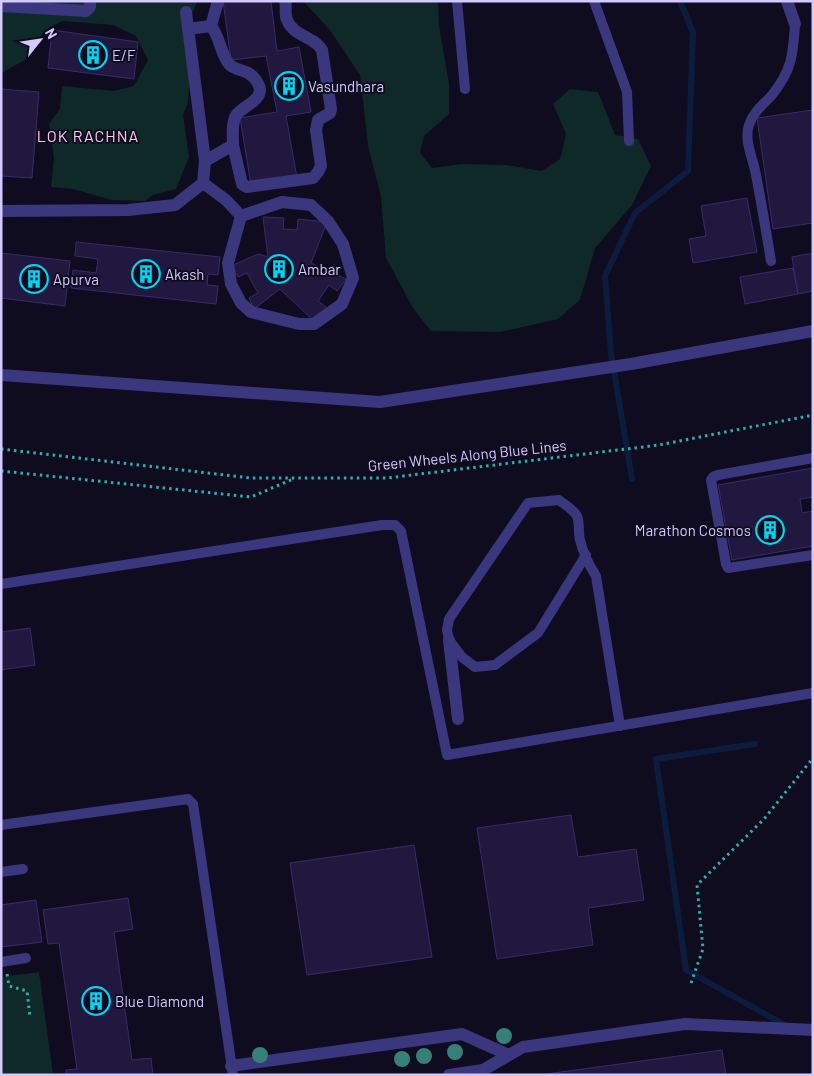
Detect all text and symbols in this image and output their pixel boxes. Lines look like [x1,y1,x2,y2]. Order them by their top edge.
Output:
north arrow [15,15,65,65]
text: N [42,25,61,42]
building icon: E/F [78,40,108,70]
place label: E/F [112,46,136,64]
building icon: Vasundhara [274,71,304,101]
place label: Vasundhara [308,77,384,95]
district label: LOK RACHNA [37,126,139,145]
building icon: Ambar [264,254,294,284]
building icon: Akash [131,259,161,289]
place label: Ambar [298,260,341,278]
building icon: Apurva [19,264,49,294]
place label: Akash [165,265,204,283]
place label: Apurva [53,270,99,288]
street label: Green Wheels Along Blue Lines [367,436,567,474]
building icon: Marathon Cosmos [755,515,785,545]
place label: Marathon Cosmos [635,521,751,539]
building icon: Blue Diamond [81,986,111,1016]
place label: Blue Diamond [115,992,204,1010]

